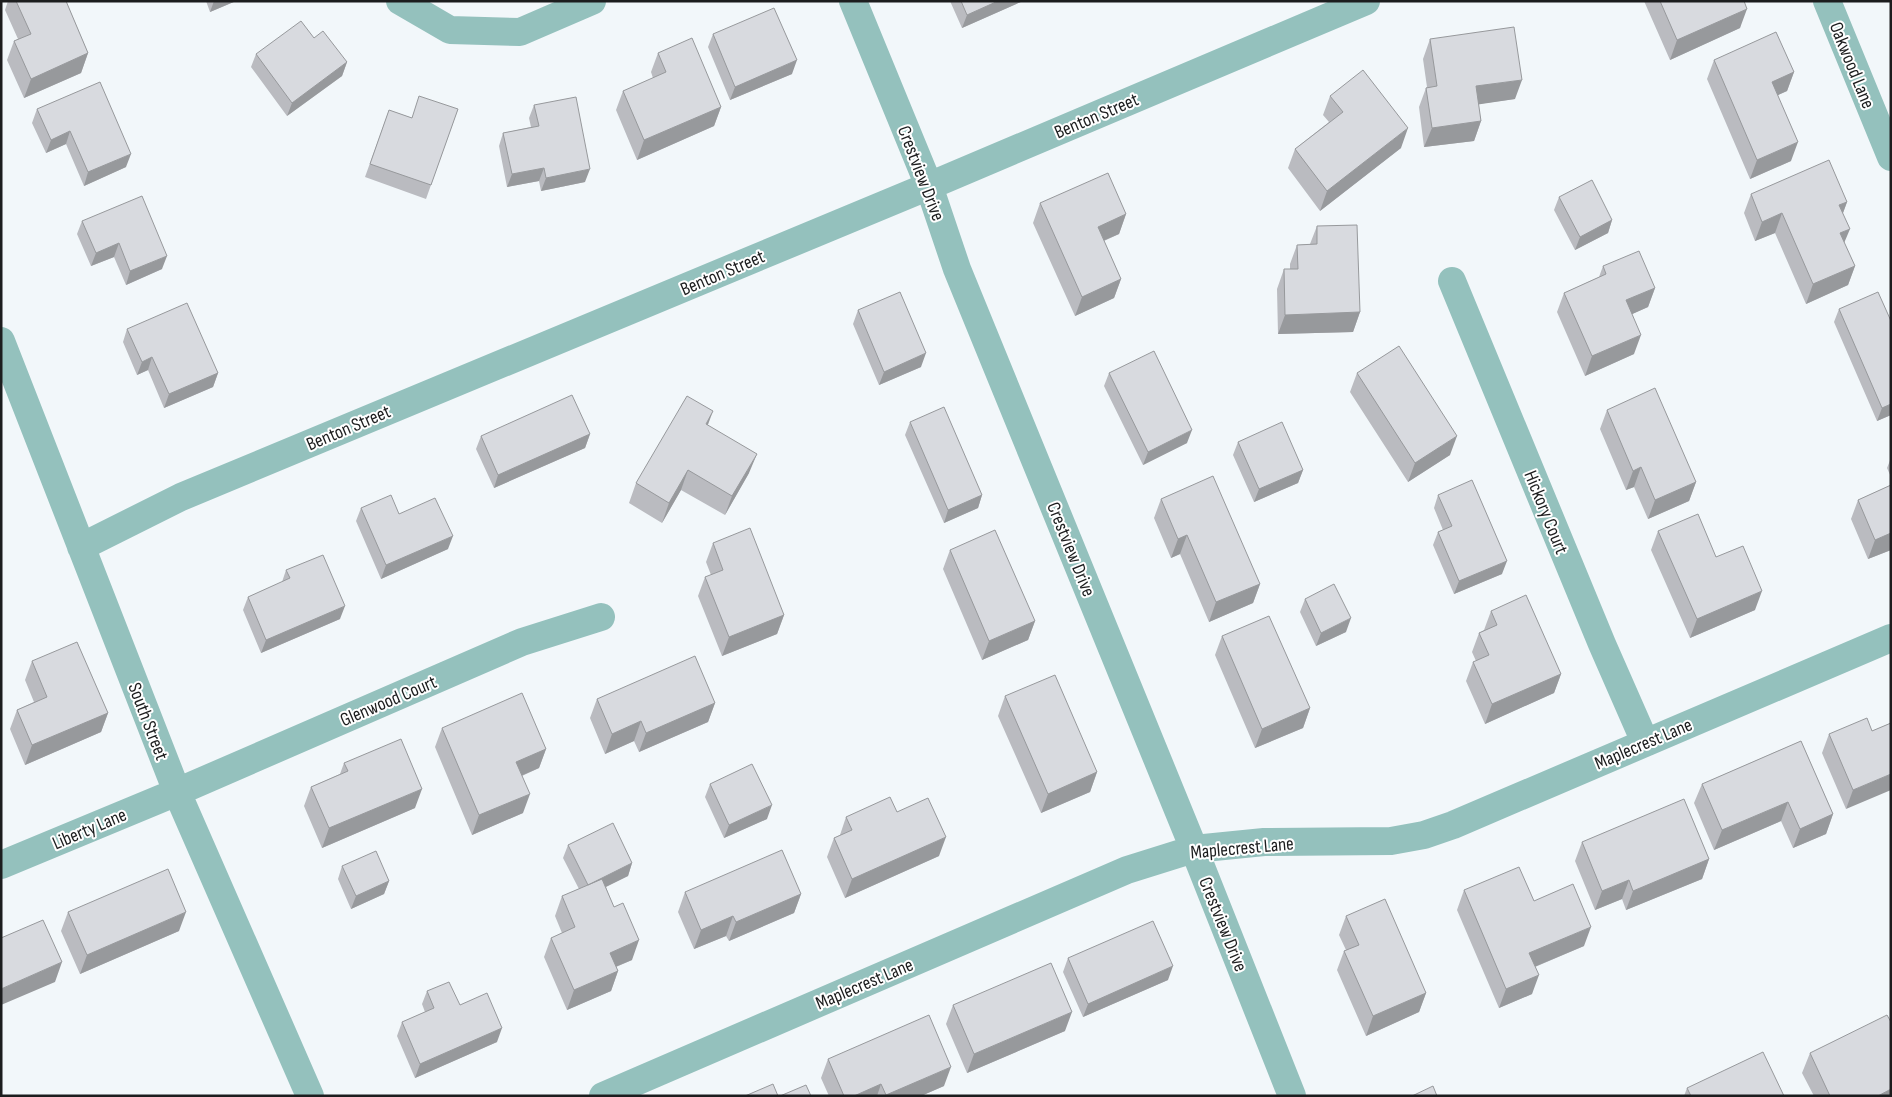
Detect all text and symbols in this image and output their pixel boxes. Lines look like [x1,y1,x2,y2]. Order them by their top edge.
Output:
street label: Oakwood Lane [1824,19,1879,112]
street label: Benton Street [1051,88,1142,144]
street label: Crestview Drive [892,123,949,224]
street label: Benton Street [677,245,768,301]
street label: Benton Street [303,400,394,456]
street label: Hickory Court [1518,467,1573,558]
street label: Crestview Drive [1041,499,1100,600]
street label: Glenwood Court [337,671,440,732]
street label: South Street [122,680,173,764]
street label: Maplecrest Lane [1591,714,1696,775]
street label: Liberty Lane [49,804,130,855]
street label: Maplecrest Lane [1189,833,1295,864]
street label: Crestview Drive [1193,874,1252,975]
street label: Maplecrest Lane [812,954,917,1015]

